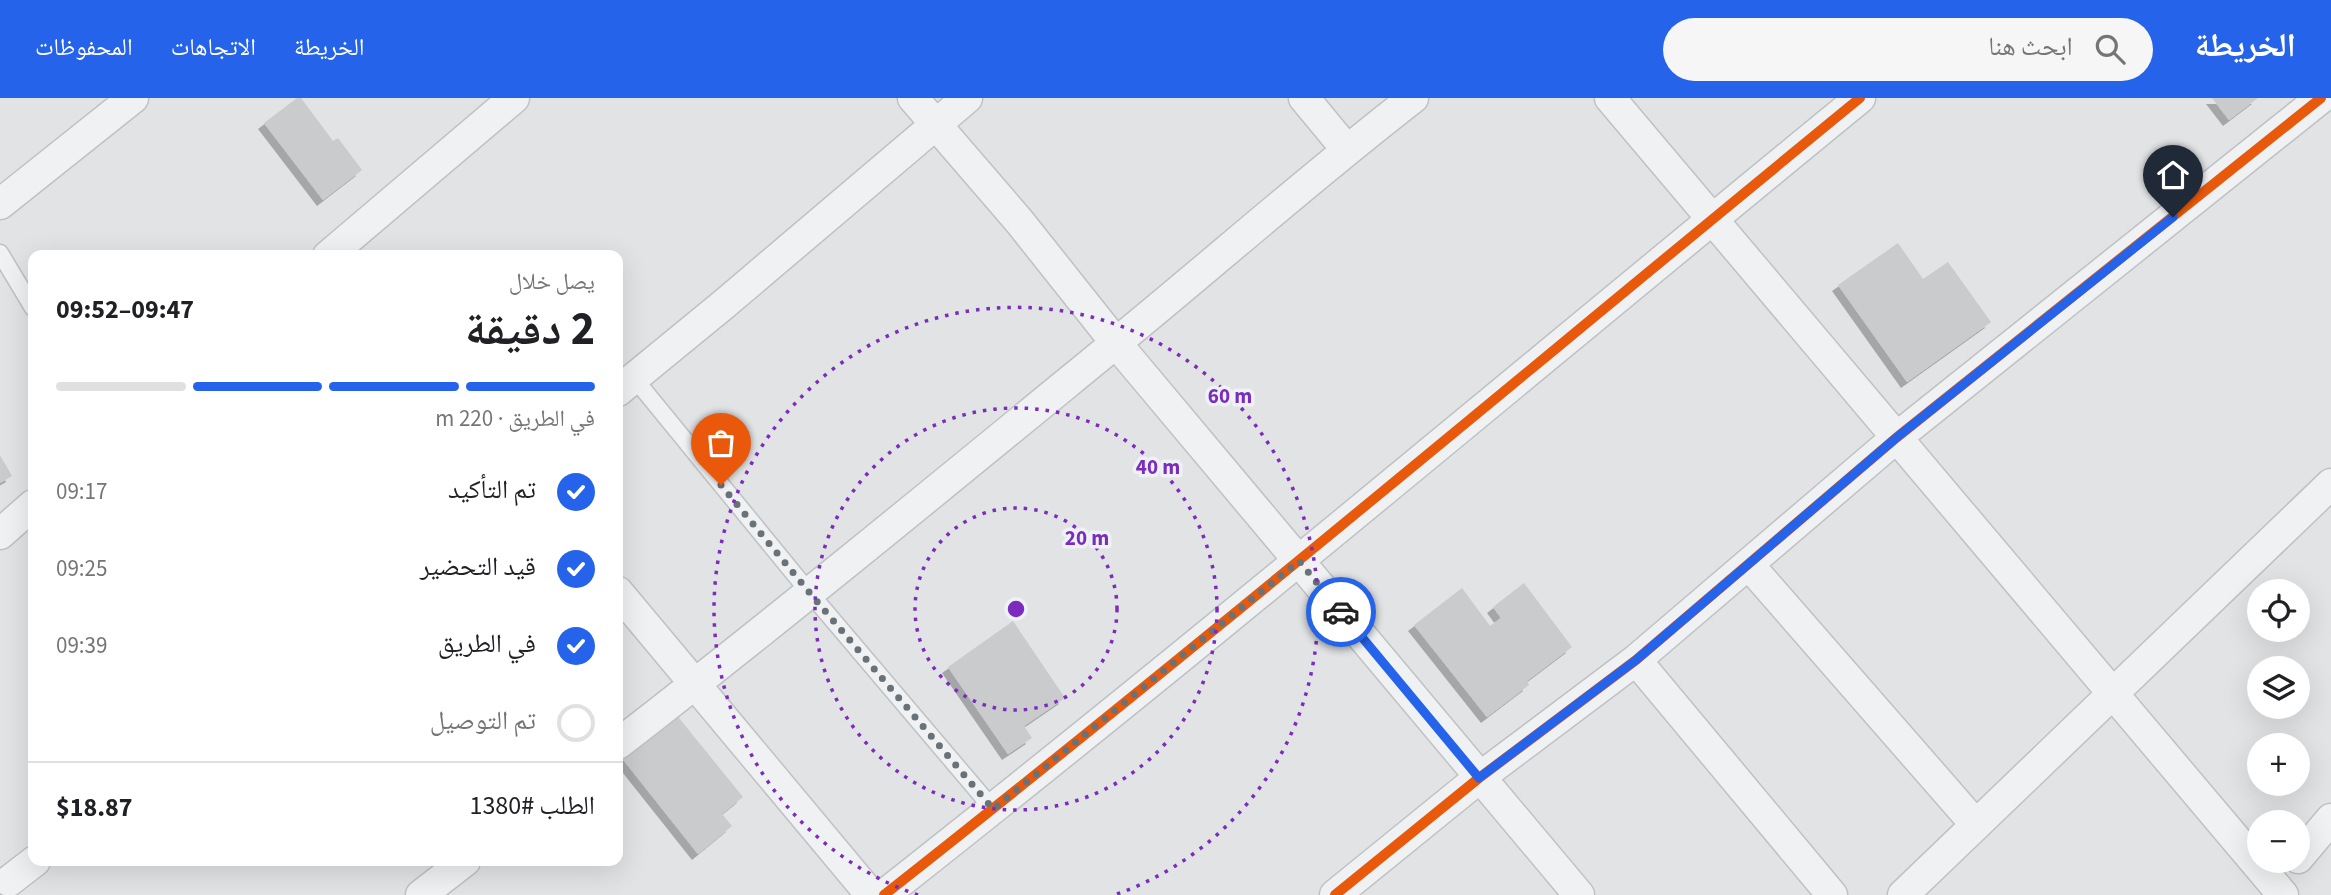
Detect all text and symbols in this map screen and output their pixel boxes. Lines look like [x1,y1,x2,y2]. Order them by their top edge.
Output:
search box [1663,18,2153,81]
text: الخريطة [2195,22,2296,69]
text: ابحث هنا [1988,28,2073,65]
text: المحفوظات [35,30,133,65]
text: الاتجاهات [171,30,256,65]
text: الخريطة [294,30,365,65]
icon: search [2091,30,2129,68]
pin [2143,145,2203,217]
icon: home [2154,156,2192,194]
text: يصل خلال [509,265,595,298]
text: 09:47–09:52 [56,291,194,328]
text: 2 دقيقة [465,297,595,362]
text: 60 m [1208,381,1252,411]
text: في الطريق · 220 m [435,402,595,435]
pin [691,413,751,485]
icon: bag [702,424,740,462]
text: 40 m [1136,452,1180,482]
text: تم التأكيد [448,471,536,508]
icon: check [557,473,595,511]
text: 09:17 [56,475,107,508]
text: 20 m [1065,523,1109,553]
text: قيد التحضير [420,548,536,585]
icon: check [557,550,595,588]
text: 09:25 [56,552,107,585]
courier [1306,577,1376,647]
map controls [2247,579,2310,873]
button: locate [2247,579,2310,642]
icon: car [1322,593,1360,631]
centre of rings [1004,597,1028,621]
text: في الطريق [438,625,536,662]
icon: check [557,627,595,665]
text: 09:39 [56,629,107,662]
button: layers [2247,656,2310,719]
text: تم التوصيل [430,702,536,739]
button: + [2247,733,2310,796]
text: الطلب #1380 [470,787,595,824]
text: $18.87 [56,789,132,826]
button: − [2247,810,2310,873]

